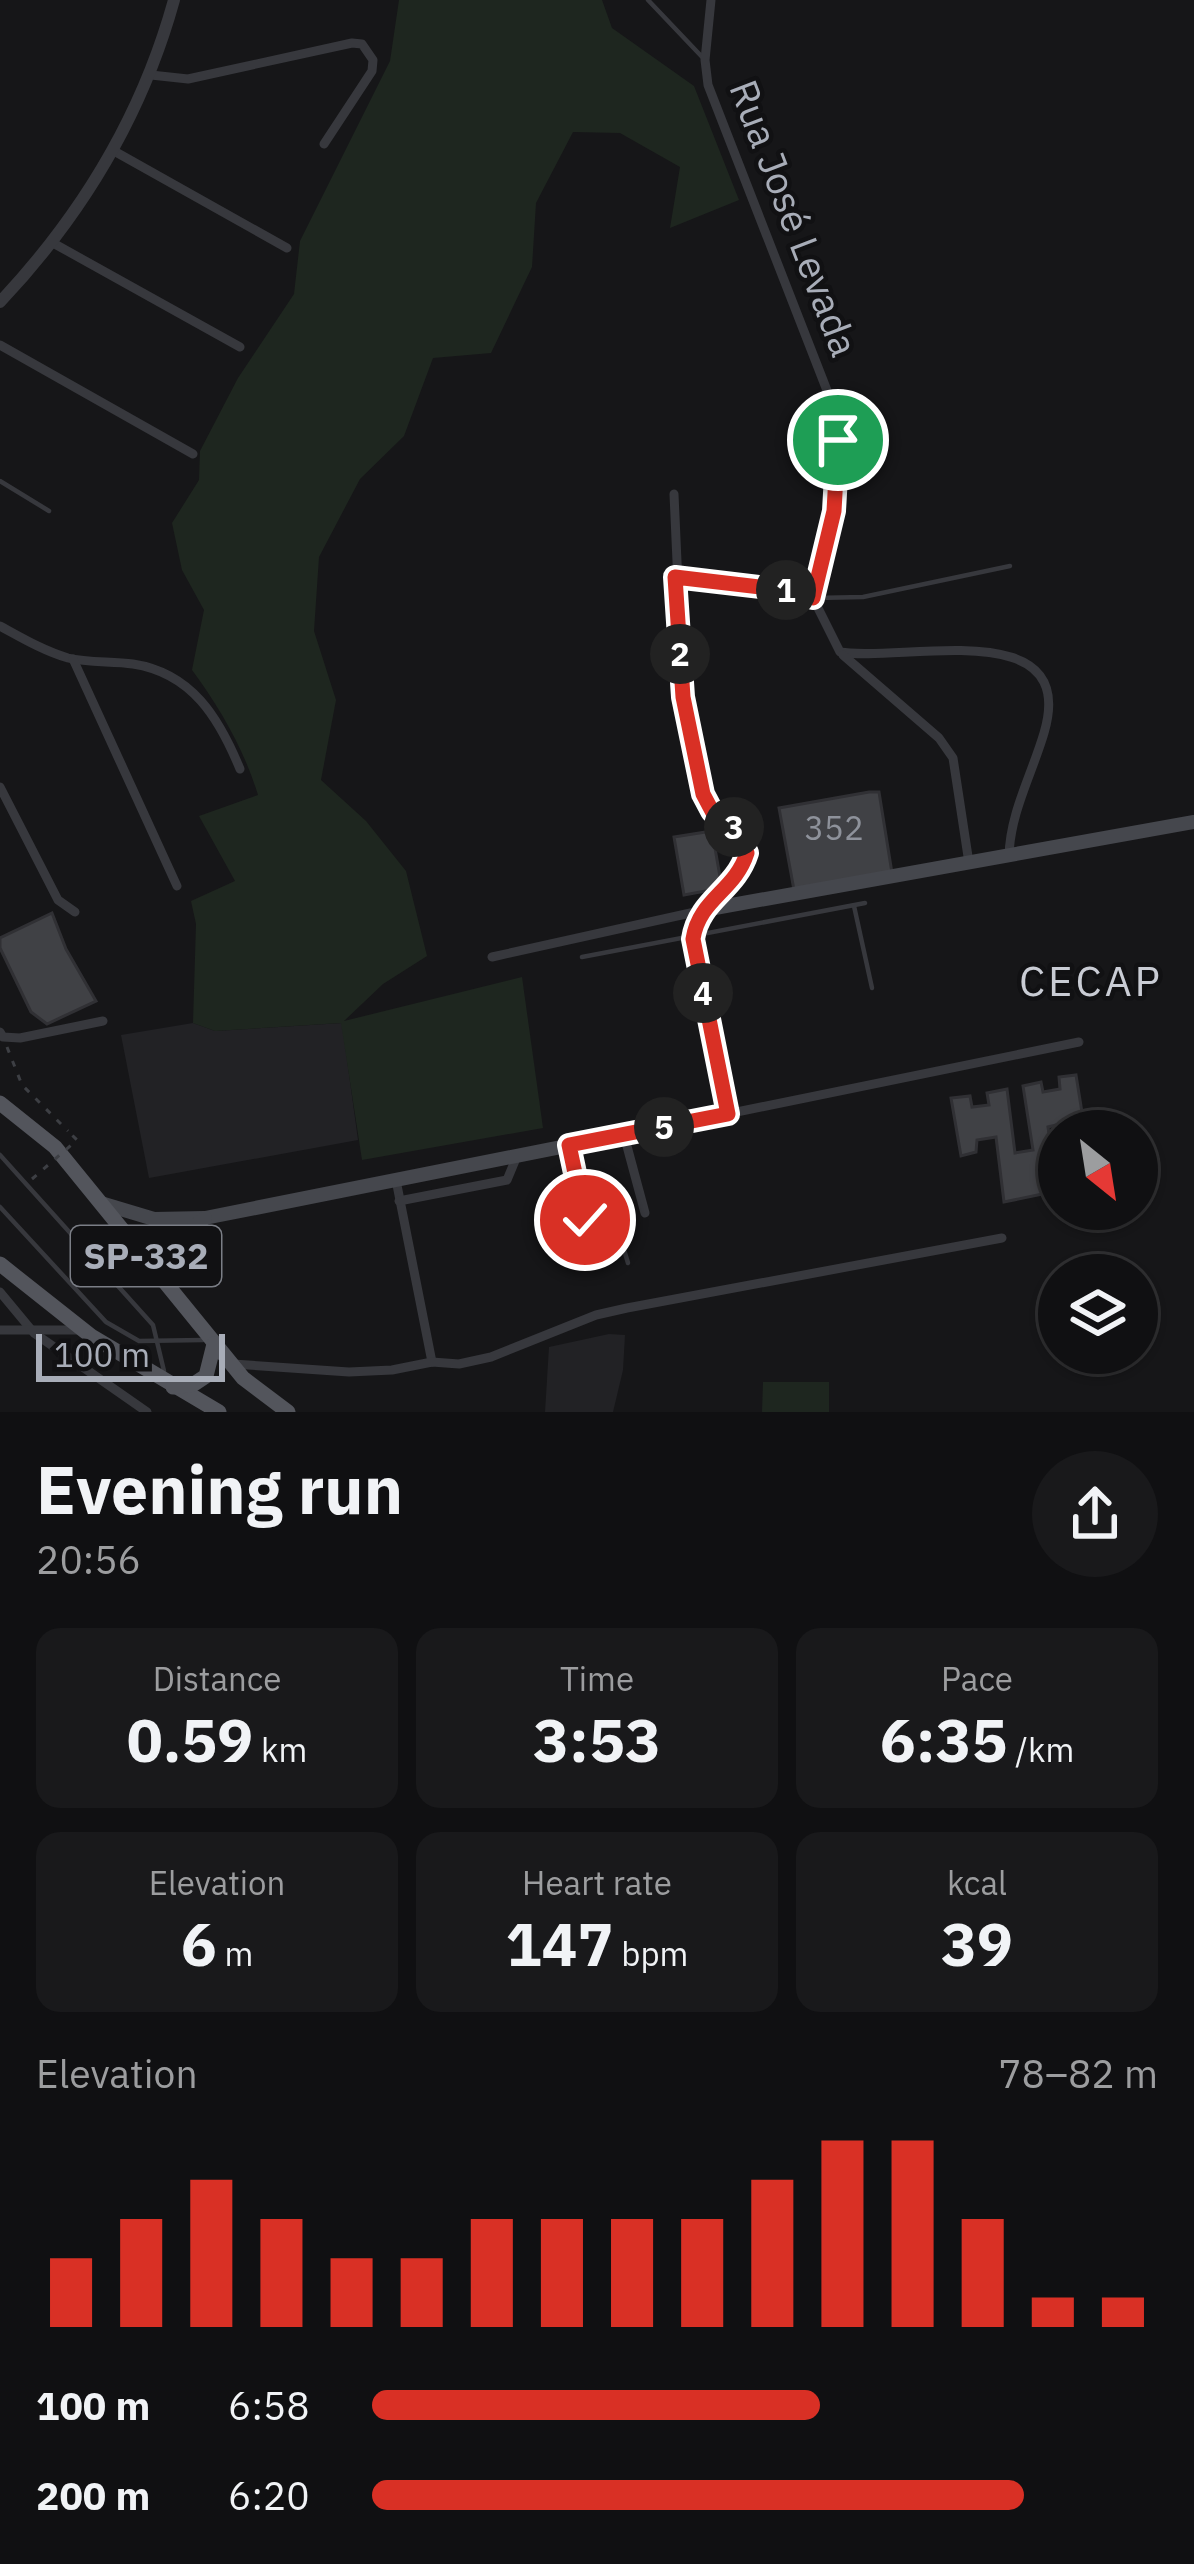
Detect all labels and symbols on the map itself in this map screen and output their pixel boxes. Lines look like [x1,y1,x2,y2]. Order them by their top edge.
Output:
street label: Rua José Levada [718,72,871,363]
pin [787,389,889,491]
pin: 1 [756,560,816,620]
pin: 2 [650,624,710,684]
pin: 3 [704,797,764,857]
house number: 352 [804,806,864,849]
district label: CECAP [1019,953,1163,1008]
pin: 4 [673,963,733,1023]
pin: 5 [634,1097,694,1157]
north arrow [1038,1110,1158,1230]
pin [534,1169,636,1271]
road number: SP-332 [71,1226,221,1286]
scale bar [36,1328,225,1381]

